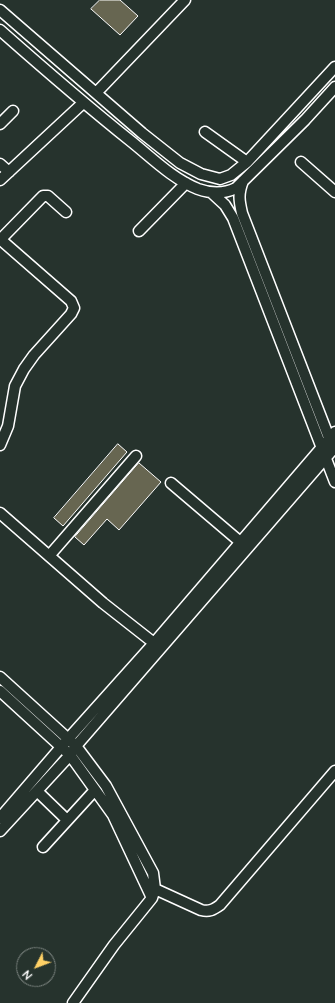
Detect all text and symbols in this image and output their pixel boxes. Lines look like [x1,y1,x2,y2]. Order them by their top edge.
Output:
north arrow [16,947,56,987]
text: N [20,967,35,982]

